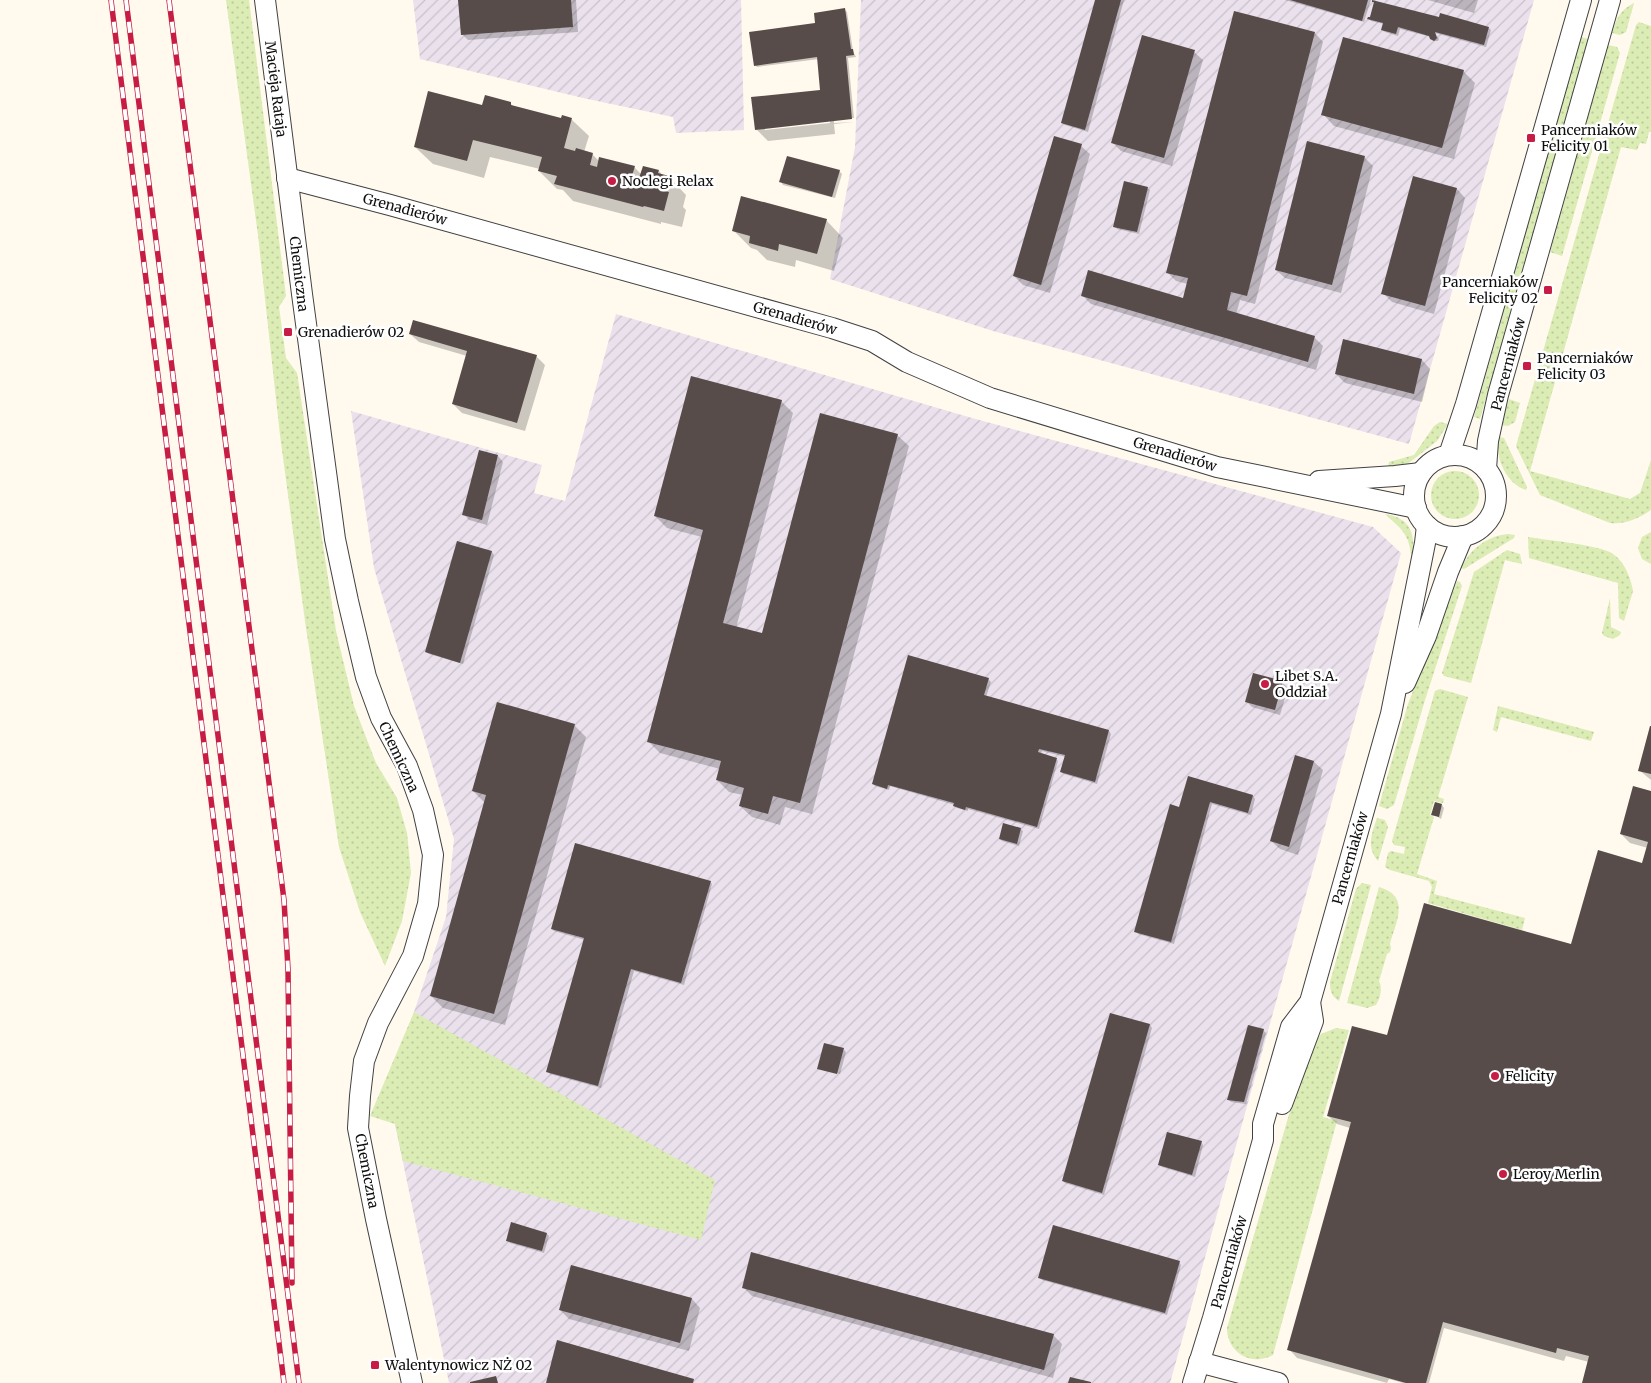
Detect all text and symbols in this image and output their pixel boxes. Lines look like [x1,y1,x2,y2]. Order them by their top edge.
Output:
street label: Macieja Rataja [261,40,291,139]
place label: Pancerniaków Felicity 01 [1541,121,1637,155]
marker: Pancerniaków Felicity 01 [1525,132,1537,144]
place label: Noclegi Relax [622,172,714,190]
marker: Noclegi Relax [606,175,618,187]
street label: Grenadierów [361,189,449,229]
street label: Chemiczna [285,235,313,313]
place label: Pancerniaków Felicity 02 [1442,273,1538,307]
marker: Pancerniaków Felicity 02 [1542,284,1554,296]
street label: Grenadierów [751,297,839,339]
street label: Pancerniaków [1487,315,1529,413]
place label: Grenadierów 02 [298,323,404,341]
marker: Grenadierów 02 [282,326,294,338]
place label: Pancerniaków Felicity 03 [1537,349,1633,383]
marker: Pancerniaków Felicity 03 [1521,360,1533,372]
street label: Grenadierów [1131,433,1219,475]
place label: Libet S.A. Oddział [1275,667,1338,701]
marker: Libet S.A. Oddział [1259,678,1271,690]
street label: Chemiczna [375,719,423,796]
street label: Pancerniaków [1328,809,1372,907]
place label: Felicity [1505,1067,1555,1085]
marker: Felicity [1489,1070,1501,1082]
street label: Chemiczna [351,1132,383,1210]
place label: Leroy Merlin [1513,1165,1600,1183]
marker: Leroy Merlin [1497,1168,1509,1180]
street label: Pancerniaków [1207,1213,1251,1311]
place label: Walentynowicz NŻ 02 [384,1356,532,1374]
marker: Walentynowicz NŻ 02 [369,1359,381,1371]

